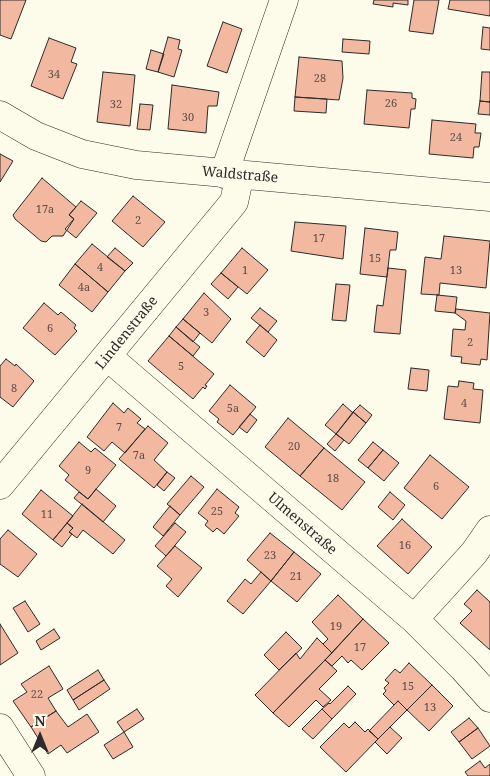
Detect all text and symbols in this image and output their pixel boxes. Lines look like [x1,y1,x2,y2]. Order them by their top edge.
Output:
house number: 34 [48,68,60,82]
house number: 28 [314,72,326,86]
house number: 26 [385,97,397,111]
house number: 32 [110,98,122,112]
house number: 30 [182,111,194,125]
house number: 24 [450,131,462,145]
street label: Waldstraße [201,163,279,187]
house number: 17a [36,203,54,217]
house number: 2 [135,214,141,228]
house number: 17 [313,232,325,246]
house number: 15 [369,252,381,266]
house number: 4 [97,261,103,275]
house number: 1 [242,264,248,278]
house number: 13 [450,264,462,278]
house number: 4a [78,281,90,295]
street label: Lindenstraße [92,293,162,373]
house number: 3 [203,306,209,320]
house number: 6 [47,322,53,336]
house number: 2 [467,336,473,350]
house number: 5 [178,360,184,374]
house number: 8 [11,382,17,396]
house number: 4 [461,397,467,411]
house number: 5a [227,402,239,416]
house number: 7 [116,421,122,435]
house number: 20 [288,440,300,454]
house number: 7a [133,449,145,463]
house number: 9 [85,464,91,478]
house number: 18 [327,472,339,486]
house number: 6 [433,480,439,494]
street label: Ulmenstraße [264,489,340,559]
house number: 25 [211,505,223,519]
house number: 11 [41,508,53,522]
house number: 16 [399,539,411,553]
house number: 23 [264,549,276,563]
house number: 21 [290,570,302,584]
house number: 19 [330,620,342,634]
house number: 17 [354,641,366,655]
house number: 15 [402,680,414,694]
house number: 22 [31,688,43,702]
house number: 13 [424,701,436,715]
north arrow [15,711,65,761]
text: N [34,711,46,730]

